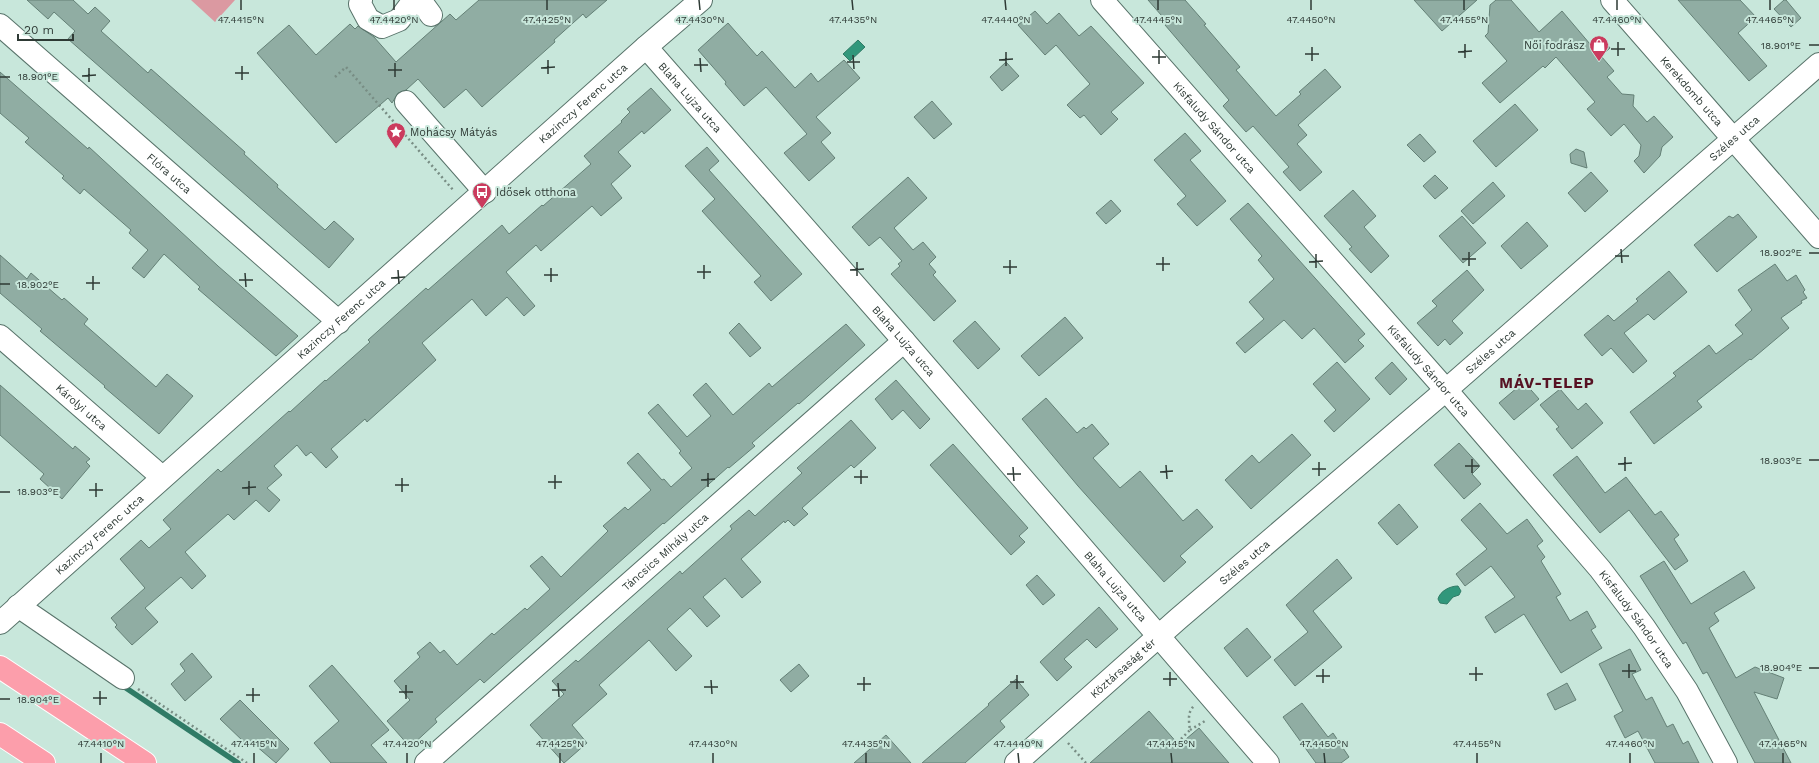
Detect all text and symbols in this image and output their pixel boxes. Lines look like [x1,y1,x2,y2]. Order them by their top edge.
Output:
text: 47.4415°N [218,14,264,25]
text: 47.4420°N [369,14,419,25]
text: 47.4425°N [523,14,571,25]
text: 47.4430°N [675,14,725,25]
text: 47.4435°N [829,14,877,25]
text: 47.4440°N [981,14,1031,25]
text: 47.4445°N [1134,14,1182,25]
text: 47.4450°N [1286,14,1336,25]
text: 47.4455°N [1440,14,1488,25]
text: 47.4460°N [1592,14,1642,25]
text: 47.4465°N [1746,14,1794,25]
scale bar [18,16,73,42]
text: 20 m [24,23,54,37]
shop icon: Női fodrász [1588,34,1610,62]
place label: Női fodrász [1524,39,1585,52]
text: 18.901°E [1761,40,1801,51]
street label: Kerekdomb utca [1657,54,1725,129]
street label: Blaha Lujza utca [656,60,724,135]
street label: Kazinczy Ferenc utca [536,61,630,146]
text: 18.901°E [18,71,58,82]
street label: Kisfaludy Sándor utca [1170,79,1258,176]
street label: Széles utca [1707,113,1762,164]
place icon: Mohácsy Mátyás [385,121,407,149]
place label: Mohácsy Mátyás [410,126,497,139]
street label: Flóra utca [144,151,194,197]
bus stop icon: Idősek otthona [471,181,493,209]
place label: Idősek otthona [496,186,576,199]
text: 18.902°E [1760,247,1802,258]
street label: Kazinczy Ferenc utca [295,277,388,362]
text: 18.902°E [17,279,59,290]
street label: Blaha Lujza utca [869,303,938,379]
street label: Kisfaludy Sándor utca [1385,322,1472,419]
street label: Széles utca [1463,326,1518,377]
district label: MÁV-TELEP [1499,374,1595,392]
street label: Károlyi utca [53,382,109,433]
text: 18.903°E [1760,455,1802,466]
text: 18.903°E [17,486,59,497]
street label: Kazinczy Ferenc utca [53,492,146,578]
street label: Táncsics Mihály utca [620,511,711,594]
street label: Széles utca [1217,538,1273,588]
street label: Blaha Lujza utca [1081,549,1149,624]
street label: Kisfaludy Sándor utca [1596,568,1676,671]
street label: Köztársaság tér [1088,636,1159,701]
text: 18.904°E [1760,662,1802,673]
text: 18.904°E [17,694,59,705]
text: 47.4410°N [78,738,124,749]
text: 47.4415°N [231,738,277,749]
text: 47.4420°N [382,738,432,749]
text: 47.4425°N [536,738,584,749]
text: 47.4430°N [688,738,738,749]
text: 47.4435°N [842,738,890,749]
text: 47.4440°N [993,738,1043,749]
text: 47.4445°N [1147,738,1195,749]
text: 47.4450°N [1299,738,1349,749]
text: 47.4455°N [1453,738,1501,749]
text: 47.4460°N [1605,738,1655,749]
text: 47.4465°N [1759,738,1807,749]

